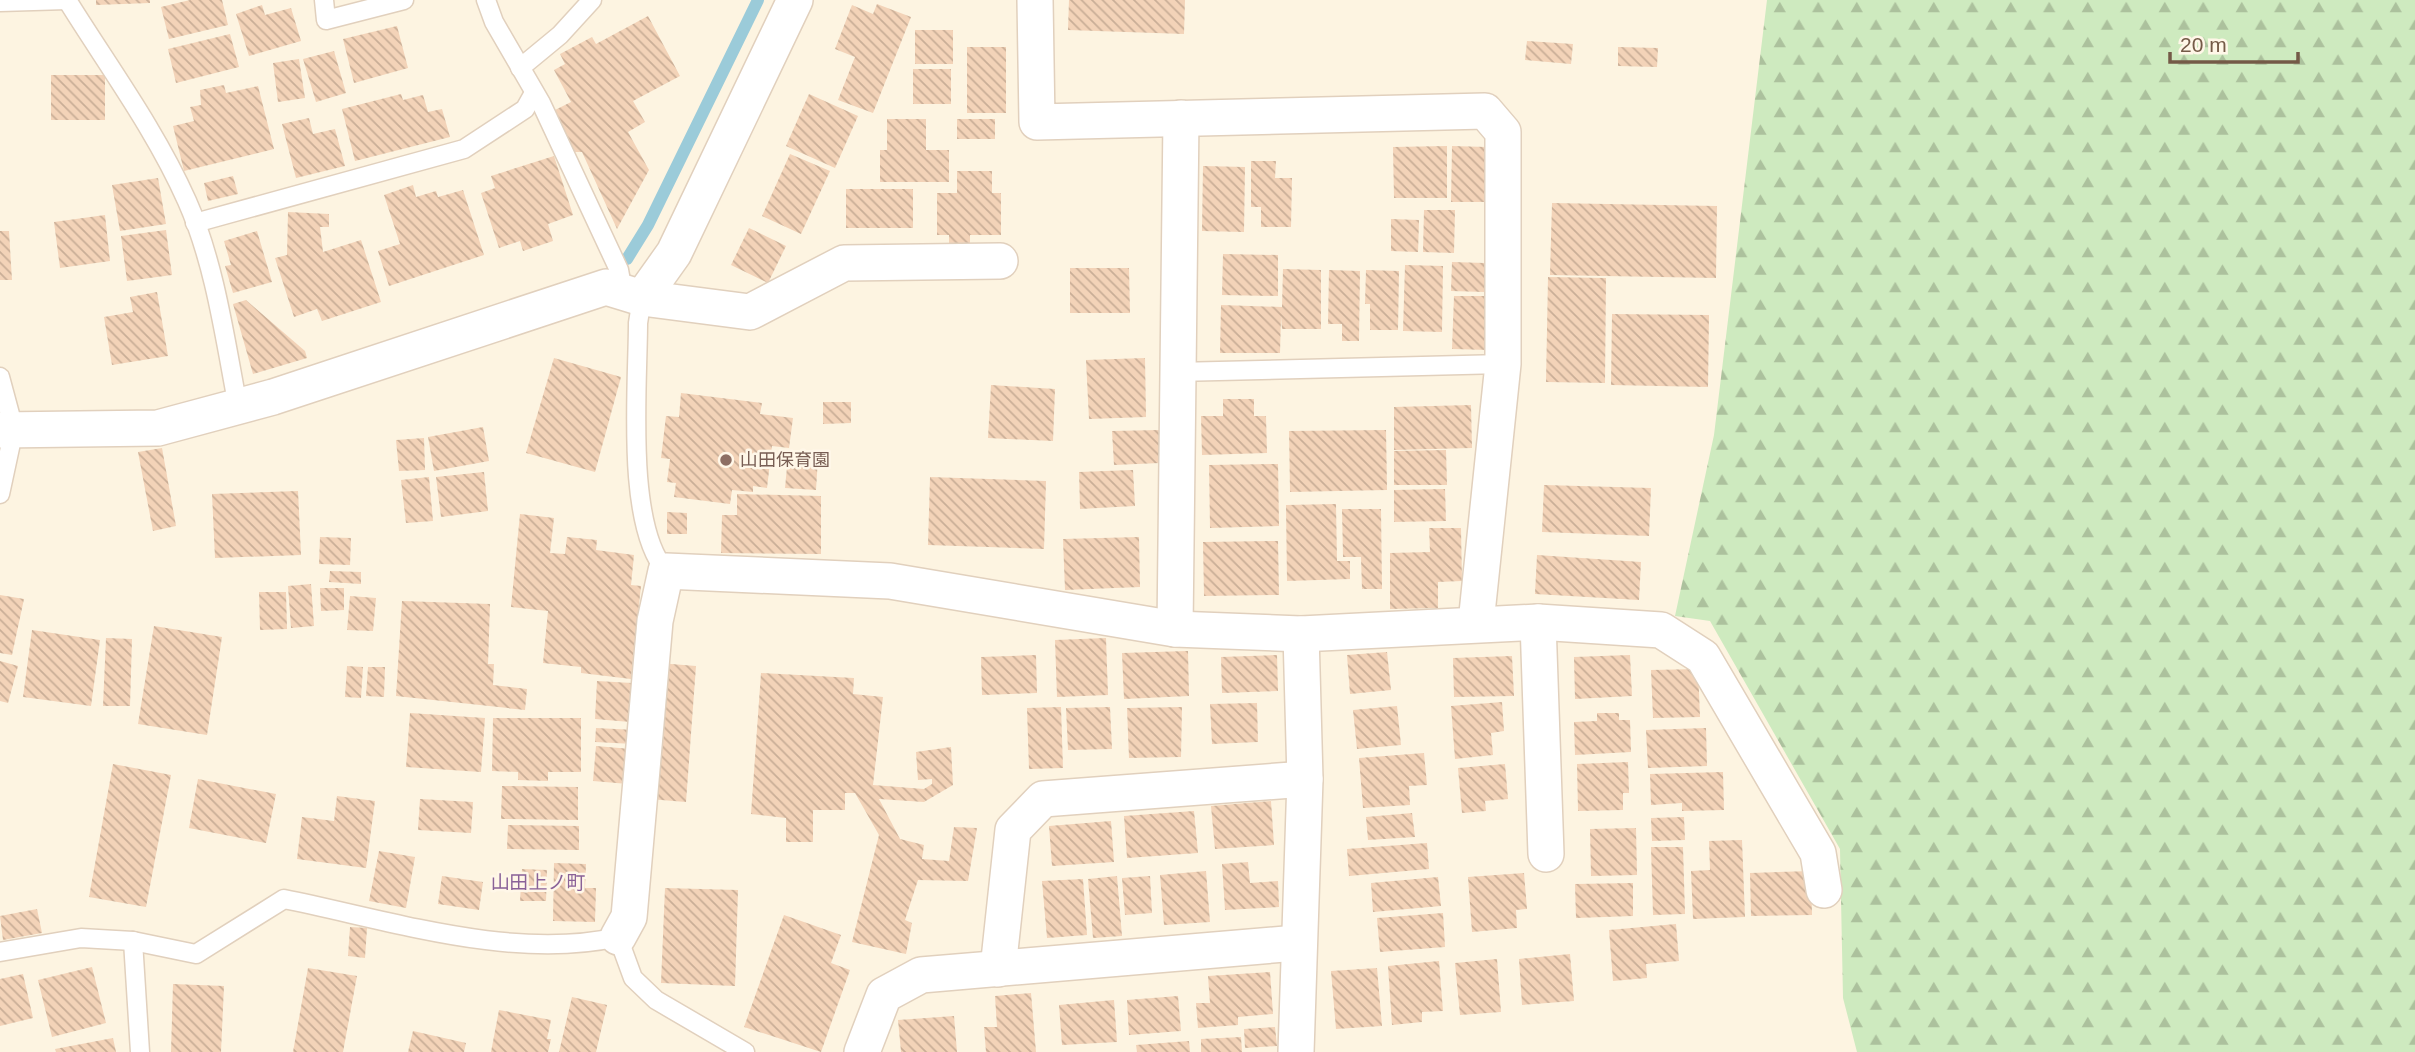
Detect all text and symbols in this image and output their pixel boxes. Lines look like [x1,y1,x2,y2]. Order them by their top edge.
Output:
scale bar [2170,21,2298,65]
text: 20 m [2180,33,2227,56]
place label: 山田保育園 [740,450,830,470]
marker: 山田保育園 [718,452,734,468]
district label: 山田上ノ町 [490,872,586,893]

